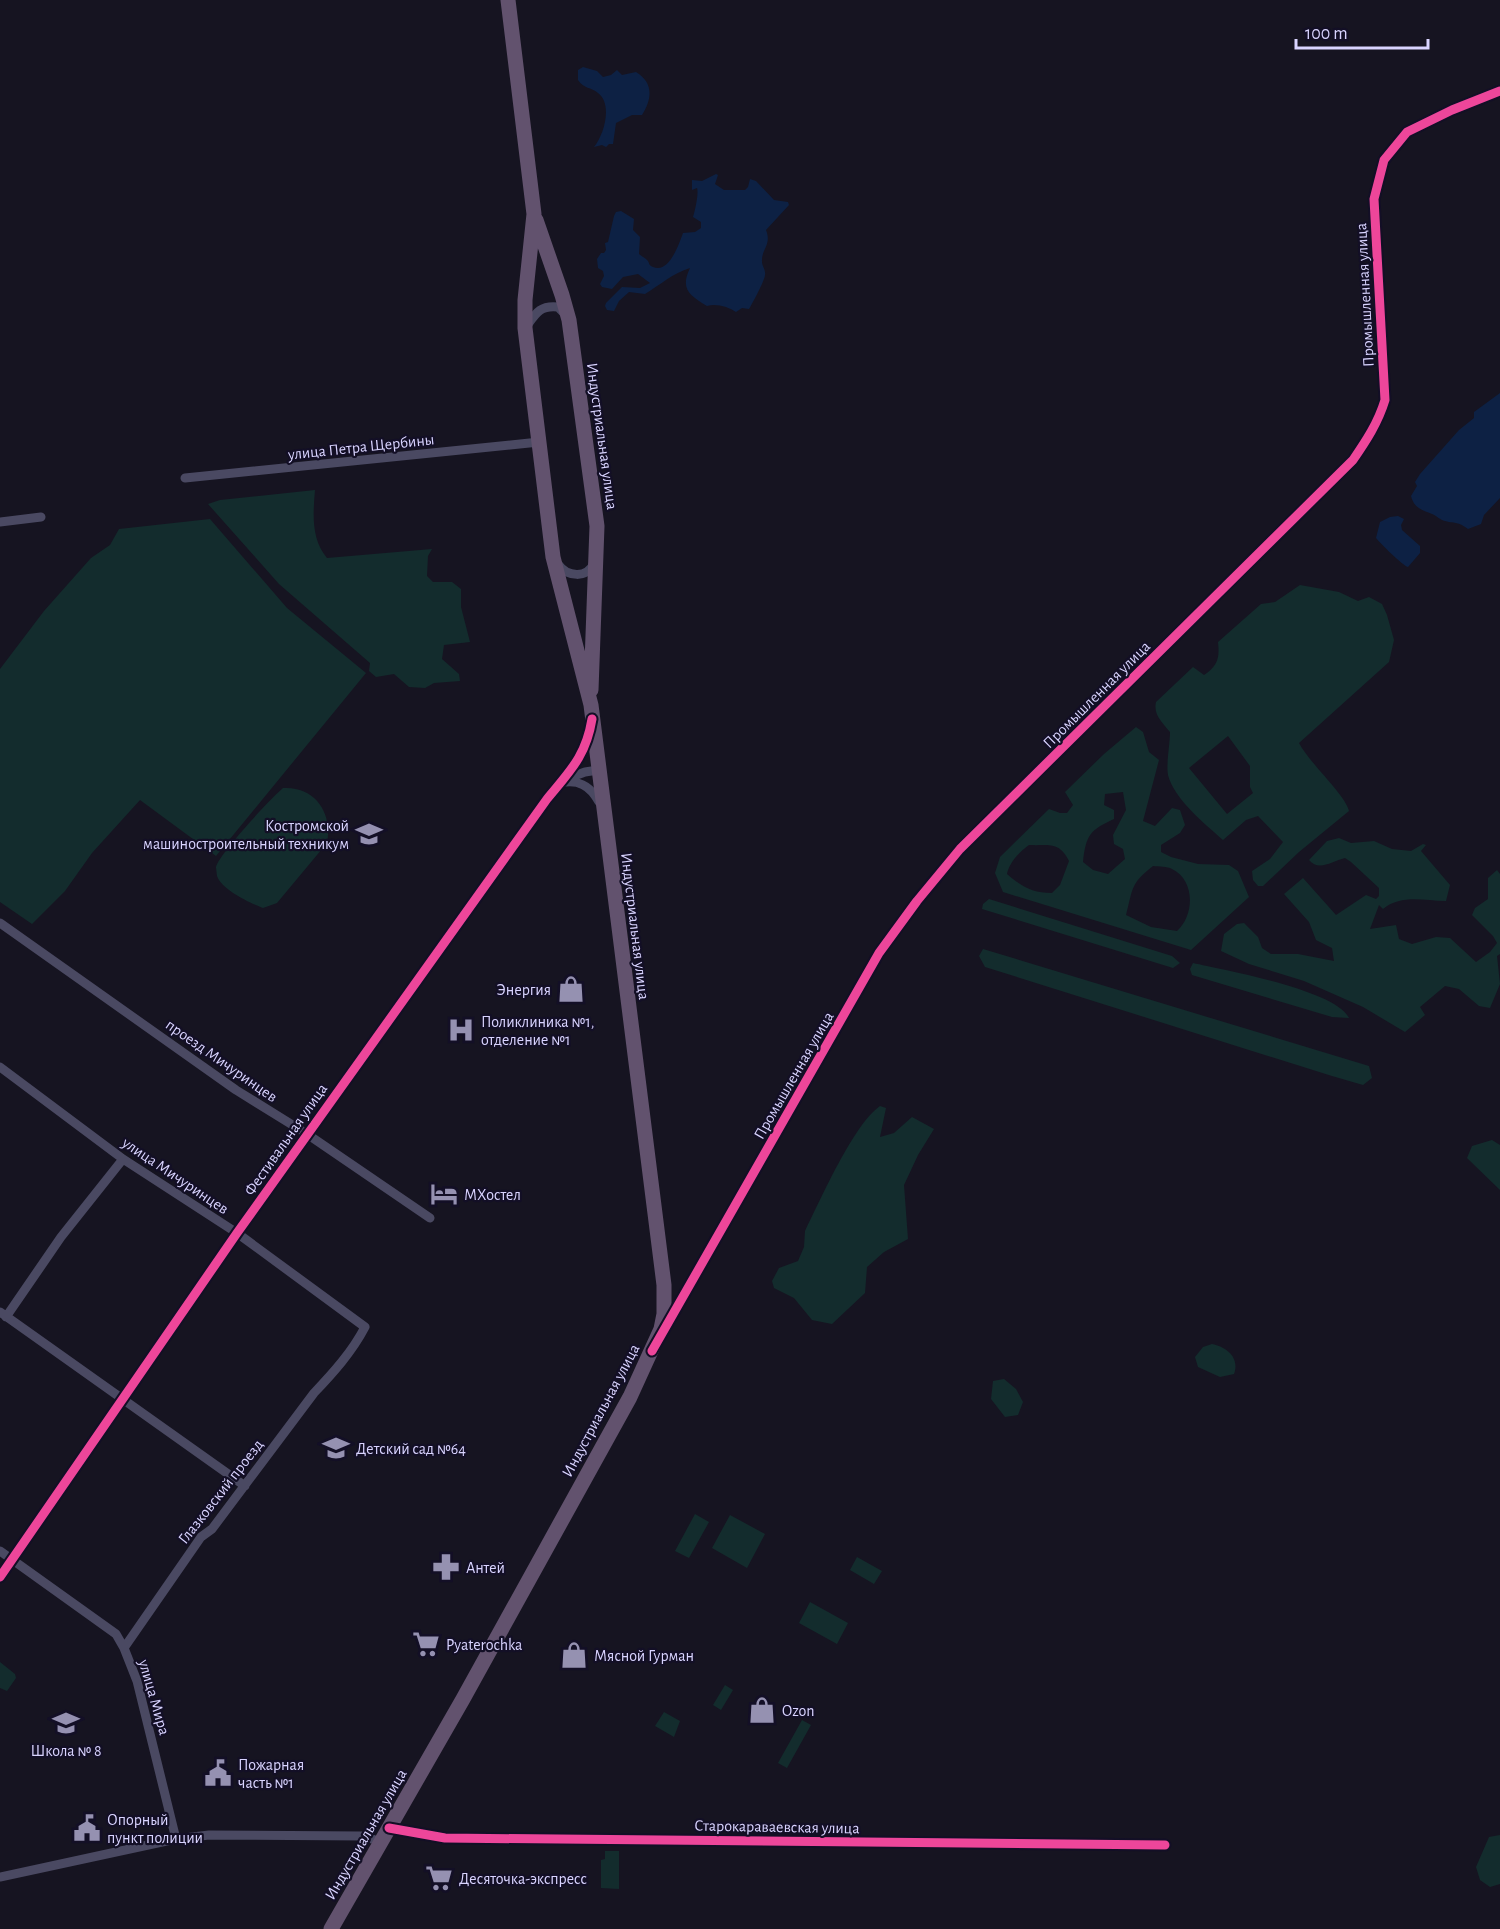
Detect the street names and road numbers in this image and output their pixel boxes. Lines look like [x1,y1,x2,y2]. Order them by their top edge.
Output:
street label: Промышленная улица [1353,222,1378,367]
street label: Индустриальная улица [583,362,620,511]
street label: улица Петра Щербины [286,431,435,464]
street label: Промышленная улица [1040,638,1154,752]
street label: Индустриальная улица [617,852,652,1001]
street label: Промышленная улица [751,1009,838,1142]
street label: проезд Мичуринцев [162,1016,280,1106]
street label: Фестивальная улица [241,1081,331,1199]
street label: улица Мичуринцев [118,1134,231,1218]
street label: Индустриальная улица [559,1341,644,1480]
street label: Глазковский проезд [175,1436,266,1547]
street label: улица Мира [134,1657,172,1737]
street label: Индустриальная улица [322,1766,411,1903]
street label: Старокараваевская улица [694,1818,860,1837]

